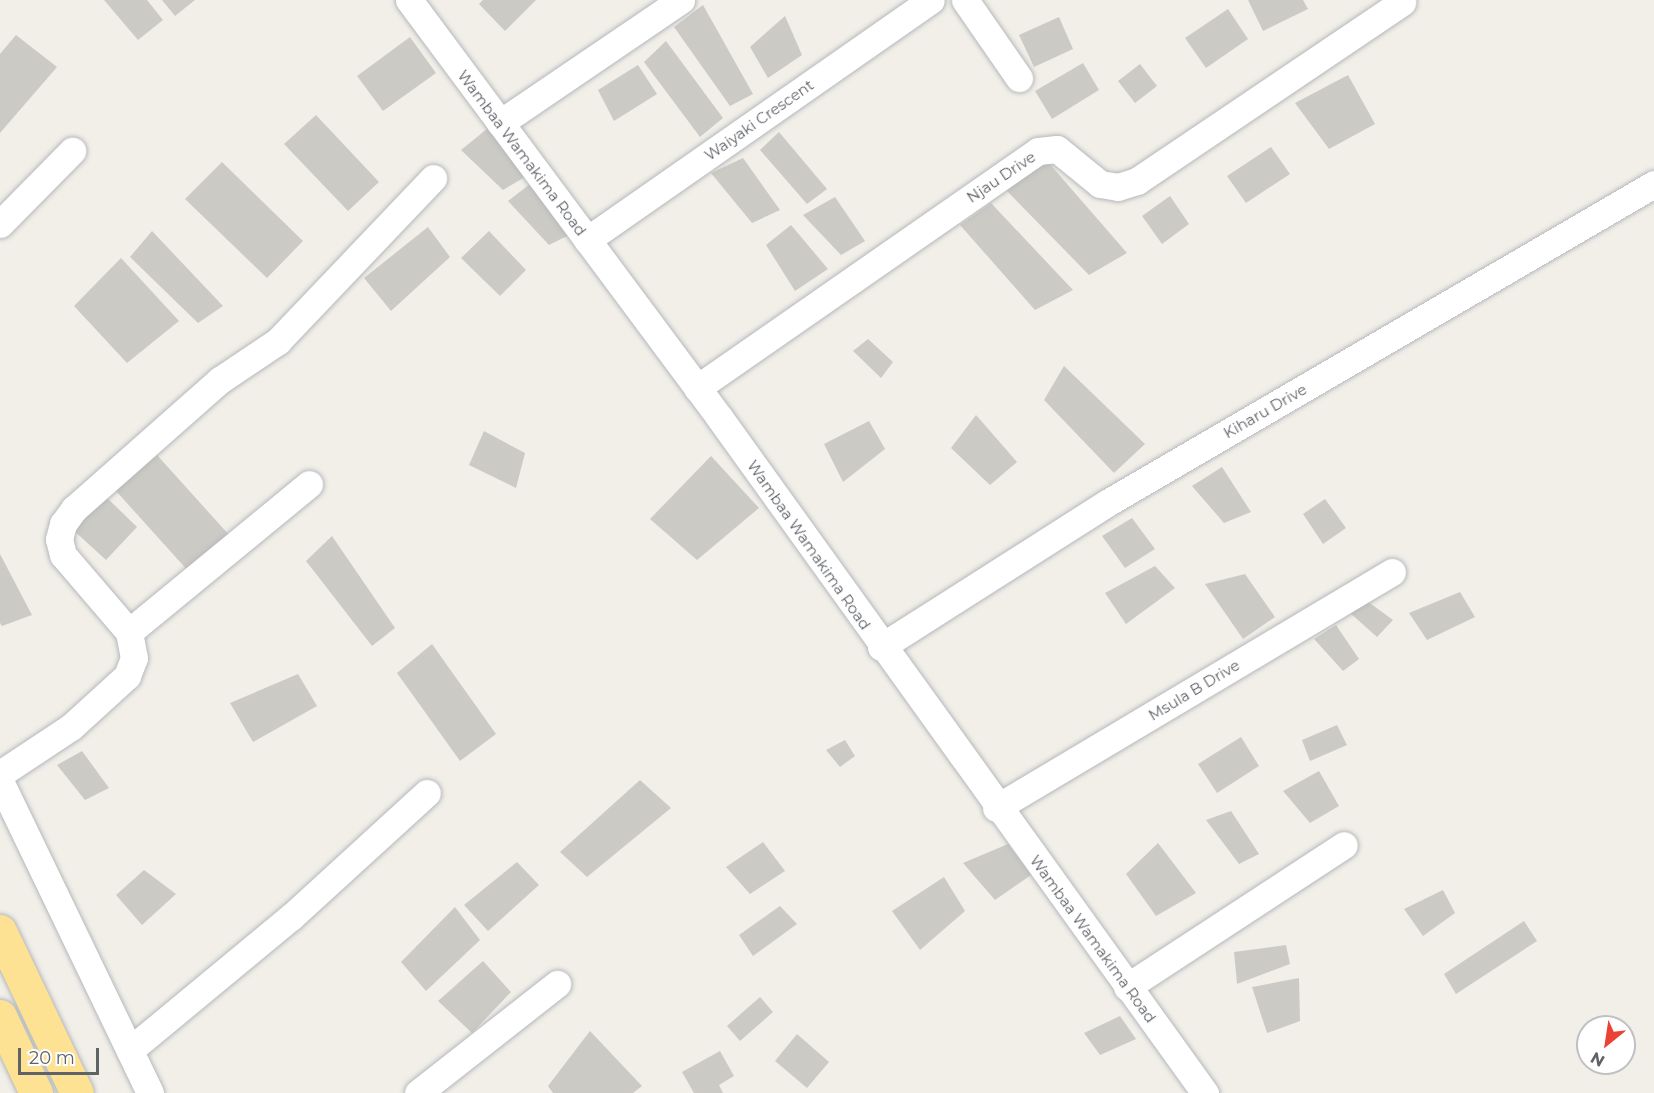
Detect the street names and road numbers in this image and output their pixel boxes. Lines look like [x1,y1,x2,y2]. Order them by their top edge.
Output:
street label: Wambaa Wamakima Road [454,67,590,239]
street label: Waiyaki Crescent [701,76,817,164]
street label: Njau Drive [963,148,1039,206]
street label: Kiharu Drive [1220,380,1310,442]
street label: Wambaa Wamakima Road [743,457,875,633]
street label: Msula B Drive [1145,656,1243,724]
street label: Wambaa Wamakima Road [1026,852,1160,1026]

